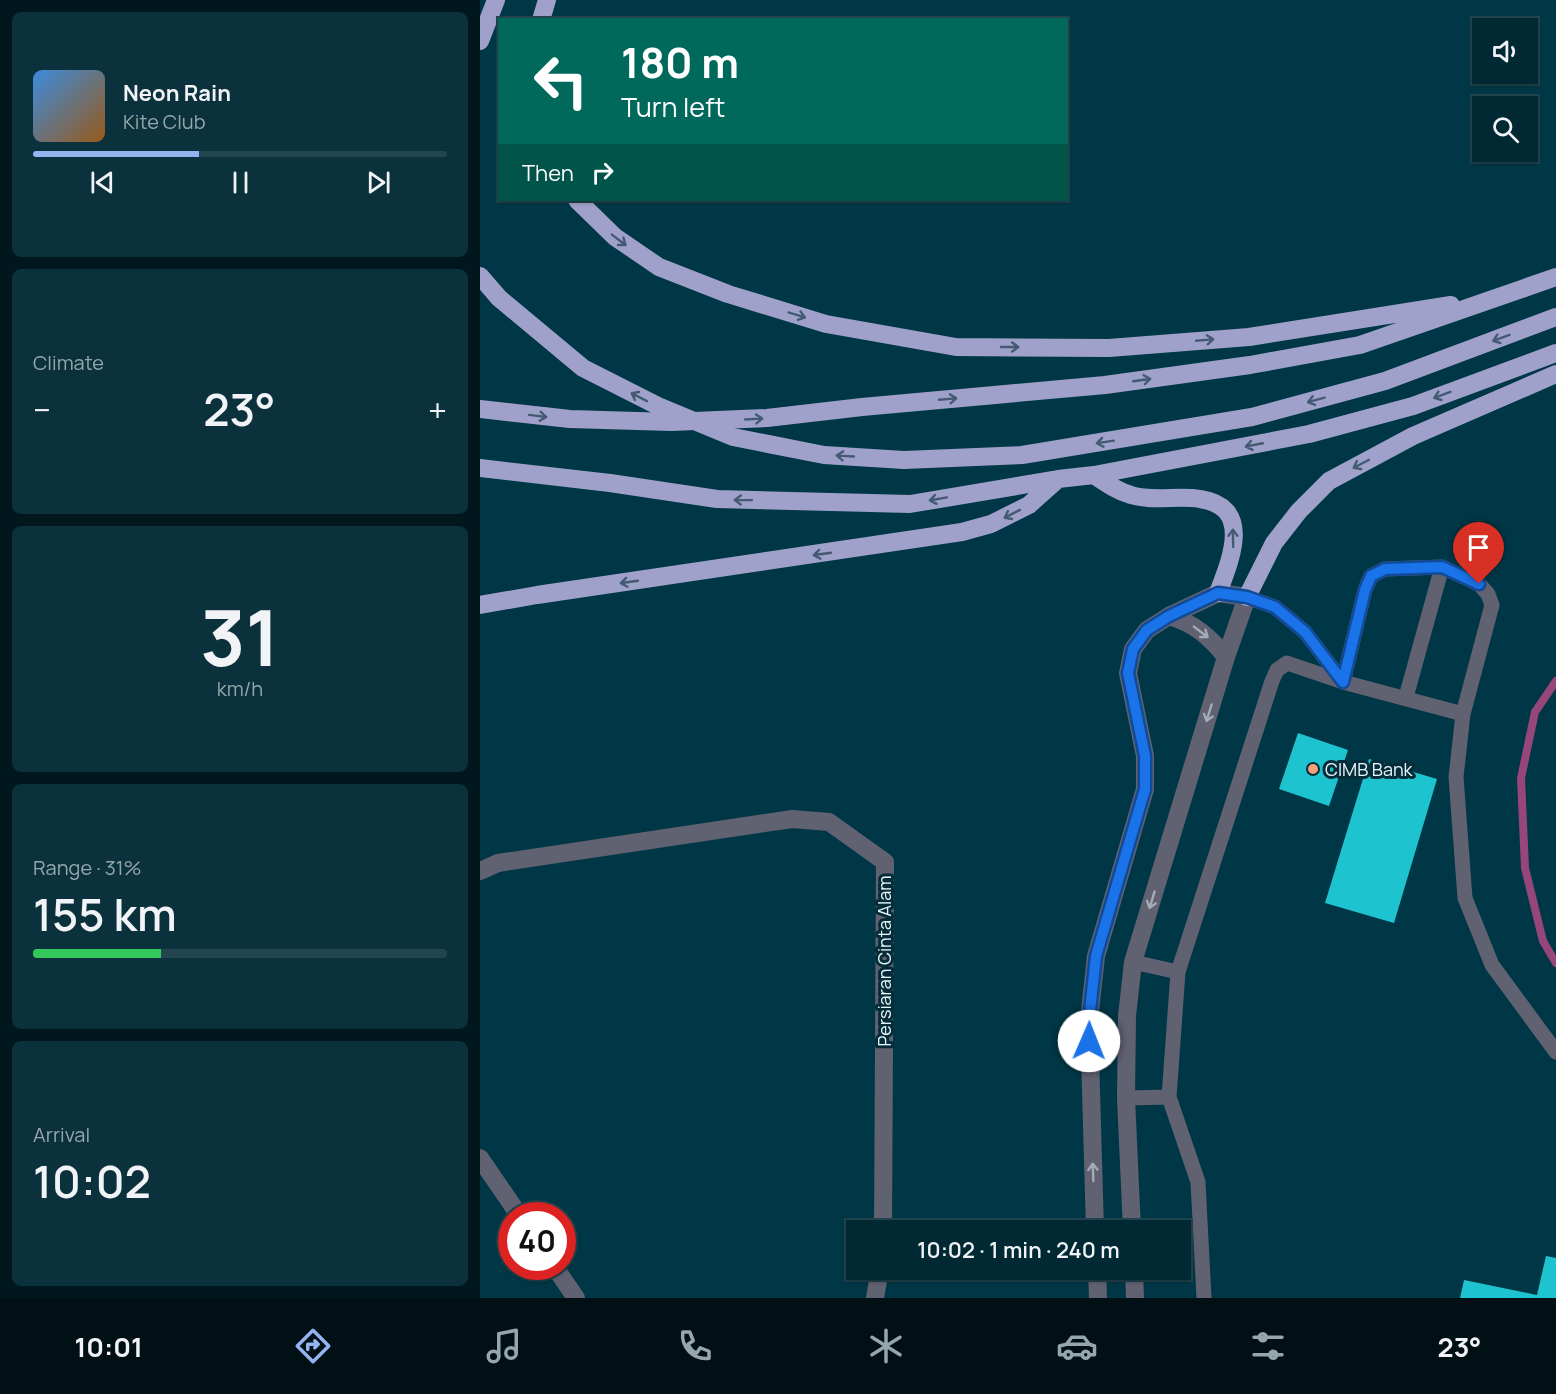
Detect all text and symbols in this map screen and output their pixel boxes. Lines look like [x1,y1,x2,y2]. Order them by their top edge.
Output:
map controls [1472,18,1538,162]
button: sound [1472,18,1538,84]
text: 180 m [621,33,739,91]
icon: left [522,42,600,120]
text: Neon Rain [123,78,231,108]
text: Turn left [621,88,725,125]
button: search [1472,96,1538,162]
text: Kite Club [123,108,206,135]
icon: right [586,156,619,189]
text: Then [522,158,574,188]
icon: previous [86,166,119,199]
icon: pause [224,166,257,199]
icon: next [362,166,395,199]
one-way arrow [611,233,627,246]
one-way arrow [787,310,806,321]
one-way arrow [1492,333,1511,344]
one-way arrow [1194,334,1214,345]
one-way arrow [1000,341,1020,353]
text: Climate [33,349,104,376]
one-way arrow [1131,374,1151,385]
text: 23° [203,378,276,440]
text: − [33,387,51,432]
text: + [428,387,447,432]
one-way arrow [631,391,649,402]
one-way arrow [1433,391,1452,402]
one-way arrow [937,393,957,404]
one-way arrow [1307,394,1326,406]
one-way arrow [528,410,548,421]
one-way arrow [743,413,763,424]
one-way arrow [1096,437,1115,448]
one-way arrow [1244,440,1264,451]
one-way arrow [836,451,856,462]
one-way arrow [1353,459,1371,470]
one-way arrow [734,494,754,506]
one-way arrow [929,494,948,505]
one-way arrow [1003,509,1021,520]
pin [1453,522,1504,584]
one-way arrow [1227,528,1239,548]
icon: arrive [1462,531,1495,564]
one-way arrow [812,548,832,559]
one-way arrow [619,576,639,587]
text: 31 [200,583,280,689]
one-way arrow [1192,625,1208,638]
text: km/h [217,675,263,702]
one-way arrow [1203,703,1214,722]
place label: CIMB Bank [1325,757,1414,781]
marker: CIMB Bank [1306,762,1320,776]
text: Range · 31% [33,854,142,881]
street label: Persiaran Cinta Alam [872,876,896,1047]
text: 155 km [33,883,177,945]
one-way arrow [1146,890,1157,909]
position arrow [1057,1009,1121,1073]
text: Arrival [33,1121,90,1148]
text: 10:02 [33,1150,151,1212]
one-way arrow [1088,1162,1099,1182]
speed limit sign: 40 [498,1202,576,1280]
text: 10:02 · 1 min · 240 m [917,1235,1120,1265]
icon: directions [292,1325,334,1367]
icon: music [483,1325,525,1367]
icon: phone [674,1325,716,1367]
icon: climate [865,1325,907,1367]
icon: car [1056,1325,1098,1367]
icon: filters [1247,1325,1289,1367]
text: 10:01 [74,1328,143,1365]
text: 23° [1438,1328,1482,1365]

